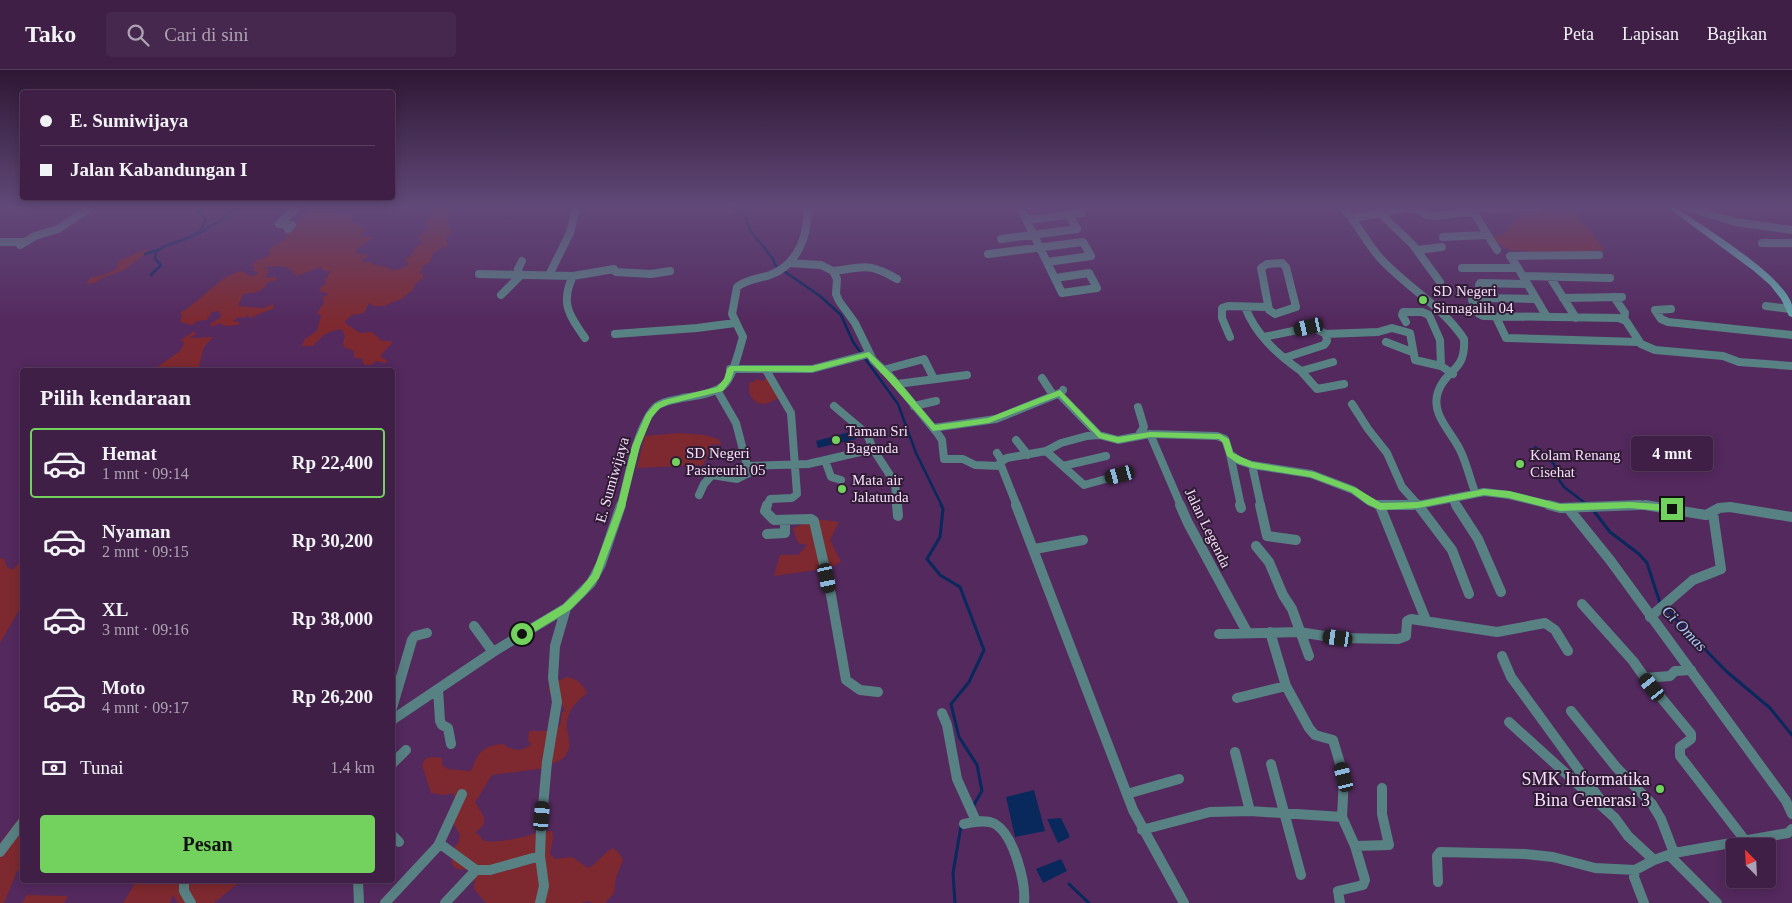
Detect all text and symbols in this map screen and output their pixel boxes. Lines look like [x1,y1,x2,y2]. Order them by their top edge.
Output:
search box [106,12,456,57]
text: Tako [25,21,76,47]
icon: search [124,21,152,49]
text: Cari di sini [164,24,249,45]
text: Peta [1563,24,1594,44]
text: Lapisan [1622,24,1679,44]
text: Bagikan [1707,24,1767,44]
text: E. Sumiwijaya [70,110,188,131]
text: Jalan Kabandungan I [70,159,247,180]
place label: SD Negeri Sirnagalih 04 [1433,283,1514,316]
marker: SD Negeri Sirnagalih 04 [1417,294,1429,306]
car [1292,316,1325,338]
text: Pilih kendaraan [40,385,191,410]
place label: Taman Sri Bagenda [846,423,908,456]
marker: Taman Sri Bagenda [830,434,842,446]
street label: E. Sumiwijaya [592,435,632,525]
callout: 4 mnt [1631,436,1713,472]
icon: car [42,441,87,486]
text: Hemat [102,443,157,464]
place label: SD Negeri Pasireurih 05 [686,445,766,478]
text: 4 mnt [1652,445,1692,462]
place label: Kolam Renang Cisehat [1530,447,1621,480]
text: Rp 22,400 [292,452,373,473]
marker: SD Negeri Pasireurih 05 [670,456,682,468]
marker: Kolam Renang Cisehat [1514,458,1526,470]
car [1103,464,1136,486]
text: 1 mnt · 09:14 [102,465,189,482]
place label: Mata air Jalatunda [852,472,909,505]
marker: Mata air Jalatunda [836,483,848,495]
street label: Jalan Legenda [1182,486,1234,571]
route end [1661,498,1683,520]
icon: car [42,519,87,564]
text: Nyaman [102,521,171,542]
text: Rp 30,200 [292,530,373,551]
text: 2 mnt · 09:15 [102,543,189,560]
car [816,562,837,594]
icon: car [42,597,87,642]
text: XL [102,599,128,620]
water label: Ci Omas [1659,602,1710,655]
text: Rp 38,000 [292,608,373,629]
text: 3 mnt · 09:16 [102,621,189,638]
route start [511,623,533,645]
car [1322,628,1353,648]
car [1636,671,1667,703]
icon: car [42,675,87,720]
text: Moto [102,677,145,698]
text: Rp 26,200 [292,686,373,707]
text: 4 mnt · 09:17 [102,699,189,716]
icon: cash [40,754,68,782]
text: Tunai [80,757,124,778]
text: 1.4 km [331,759,375,776]
car [1333,761,1354,793]
place label: SMK Informatika Bina Generasi 3 [1522,769,1650,810]
marker: SMK Informatika Bina Generasi 3 [1654,783,1666,795]
car [533,800,550,832]
button: Pesan [40,815,375,873]
north arrow [1726,838,1776,888]
map controls [1726,838,1776,888]

